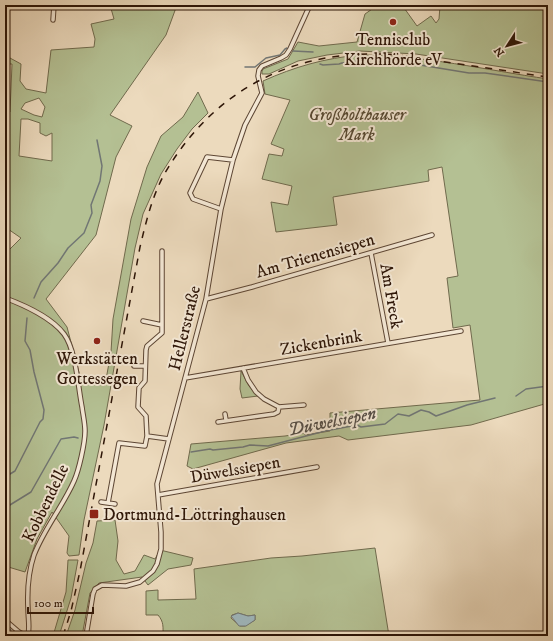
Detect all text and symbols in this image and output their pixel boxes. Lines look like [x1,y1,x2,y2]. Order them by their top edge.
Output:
marker: Tennisclub Kirchhörde eV [388,17,398,27]
north arrow [487,26,527,66]
place label: Tennisclub Kirchhörde eV [344,29,443,71]
text: N [491,44,508,59]
park label: Großholthauser Mark [309,104,407,146]
street label: Am Trienensiepen [253,228,377,283]
street label: Am Freck [374,262,408,331]
street label: Hellerstraße [164,284,206,373]
street label: Zickenbrink [279,325,364,361]
marker: Werkstätten Gottessegen [92,336,102,346]
place label: Werkstätten Gottessegen [55,348,138,390]
water label: Düwelsiepen [286,403,378,441]
street label: Düwelssiepen [188,451,282,489]
street label: Kobbendelle [17,461,74,546]
place label: Dortmund-Löttringhausen [103,504,286,526]
marker: Dortmund-Löttringhausen [88,508,100,520]
scale bar [28,589,93,615]
text: 100 m [34,596,63,611]

